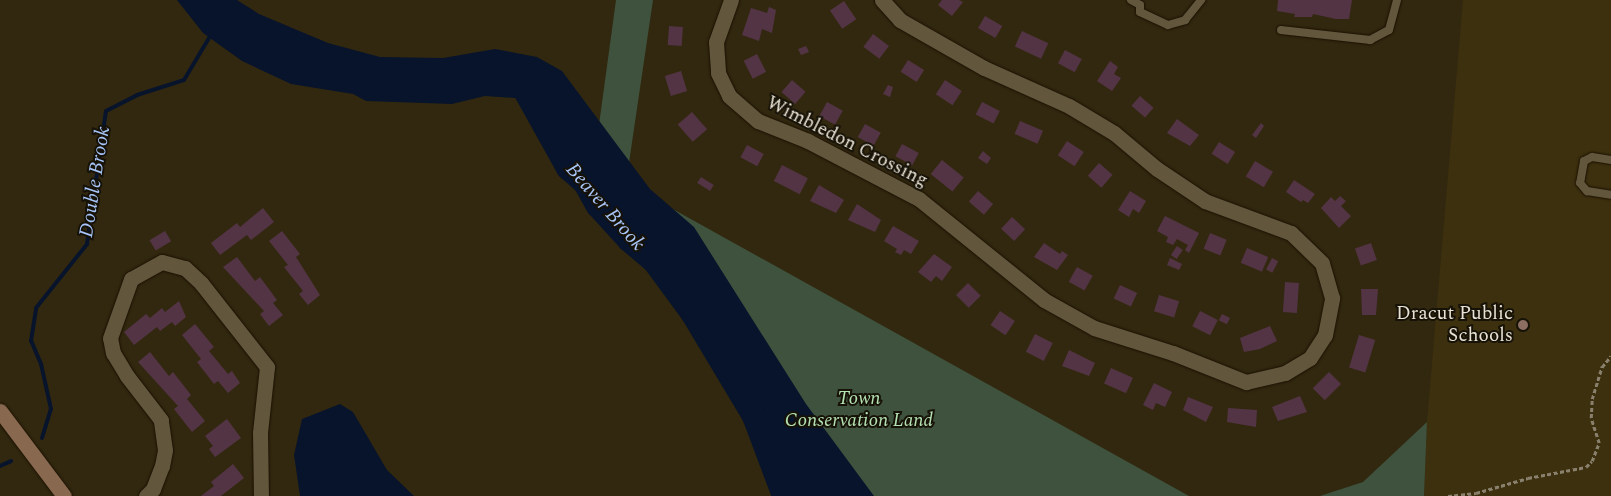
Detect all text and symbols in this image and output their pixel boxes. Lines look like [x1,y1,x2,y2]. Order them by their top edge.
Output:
street label: Wimbledon Crossing [763,91,931,193]
water label: Double Brook [74,125,116,239]
water label: Beaver Brook [560,158,650,256]
place label: Dracut Public Schools [1396,303,1513,347]
marker: Dracut Public Schools [1517,319,1529,331]
park label: Town Conservation Land [785,388,933,432]

